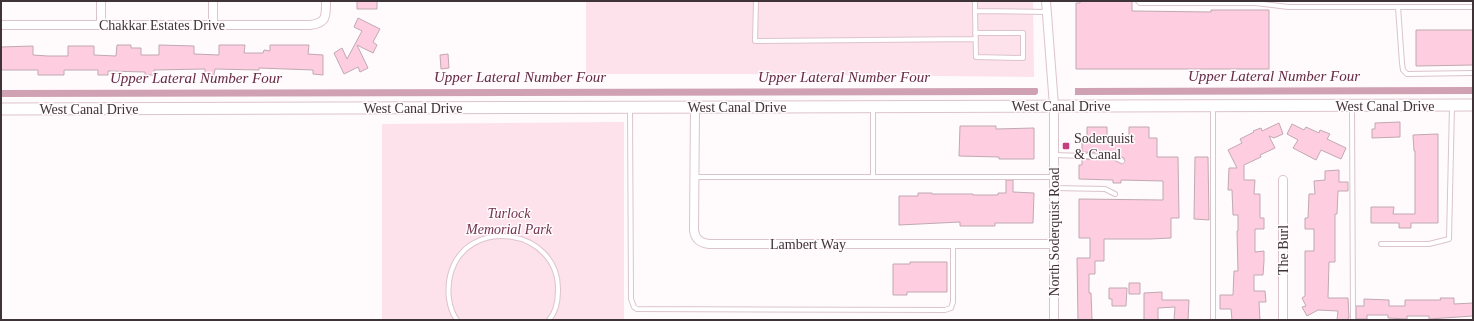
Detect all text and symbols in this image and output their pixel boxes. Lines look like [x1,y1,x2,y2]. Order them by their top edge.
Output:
street label: Chakkar Estates Drive [99,18,225,33]
water label: Upper Lateral Number Four [1188,68,1360,84]
water label: Upper Lateral Number Four [434,69,606,85]
water label: Upper Lateral Number Four [758,69,930,85]
water label: Upper Lateral Number Four [110,70,282,86]
street label: West Canal Drive [1011,99,1111,114]
street label: West Canal Drive [1335,99,1435,114]
street label: West Canal Drive [687,100,787,115]
street label: West Canal Drive [363,101,463,116]
street label: West Canal Drive [39,102,139,117]
place label: Soderquist & Canal [1074,131,1134,162]
marker: Soderquist & Canal [1061,141,1071,151]
street label: North Soderquist Road [1047,167,1062,297]
park label: Turlock Memorial Park [465,206,553,237]
street label: The Burl [1276,225,1291,275]
street label: Lambert Way [770,237,846,252]

